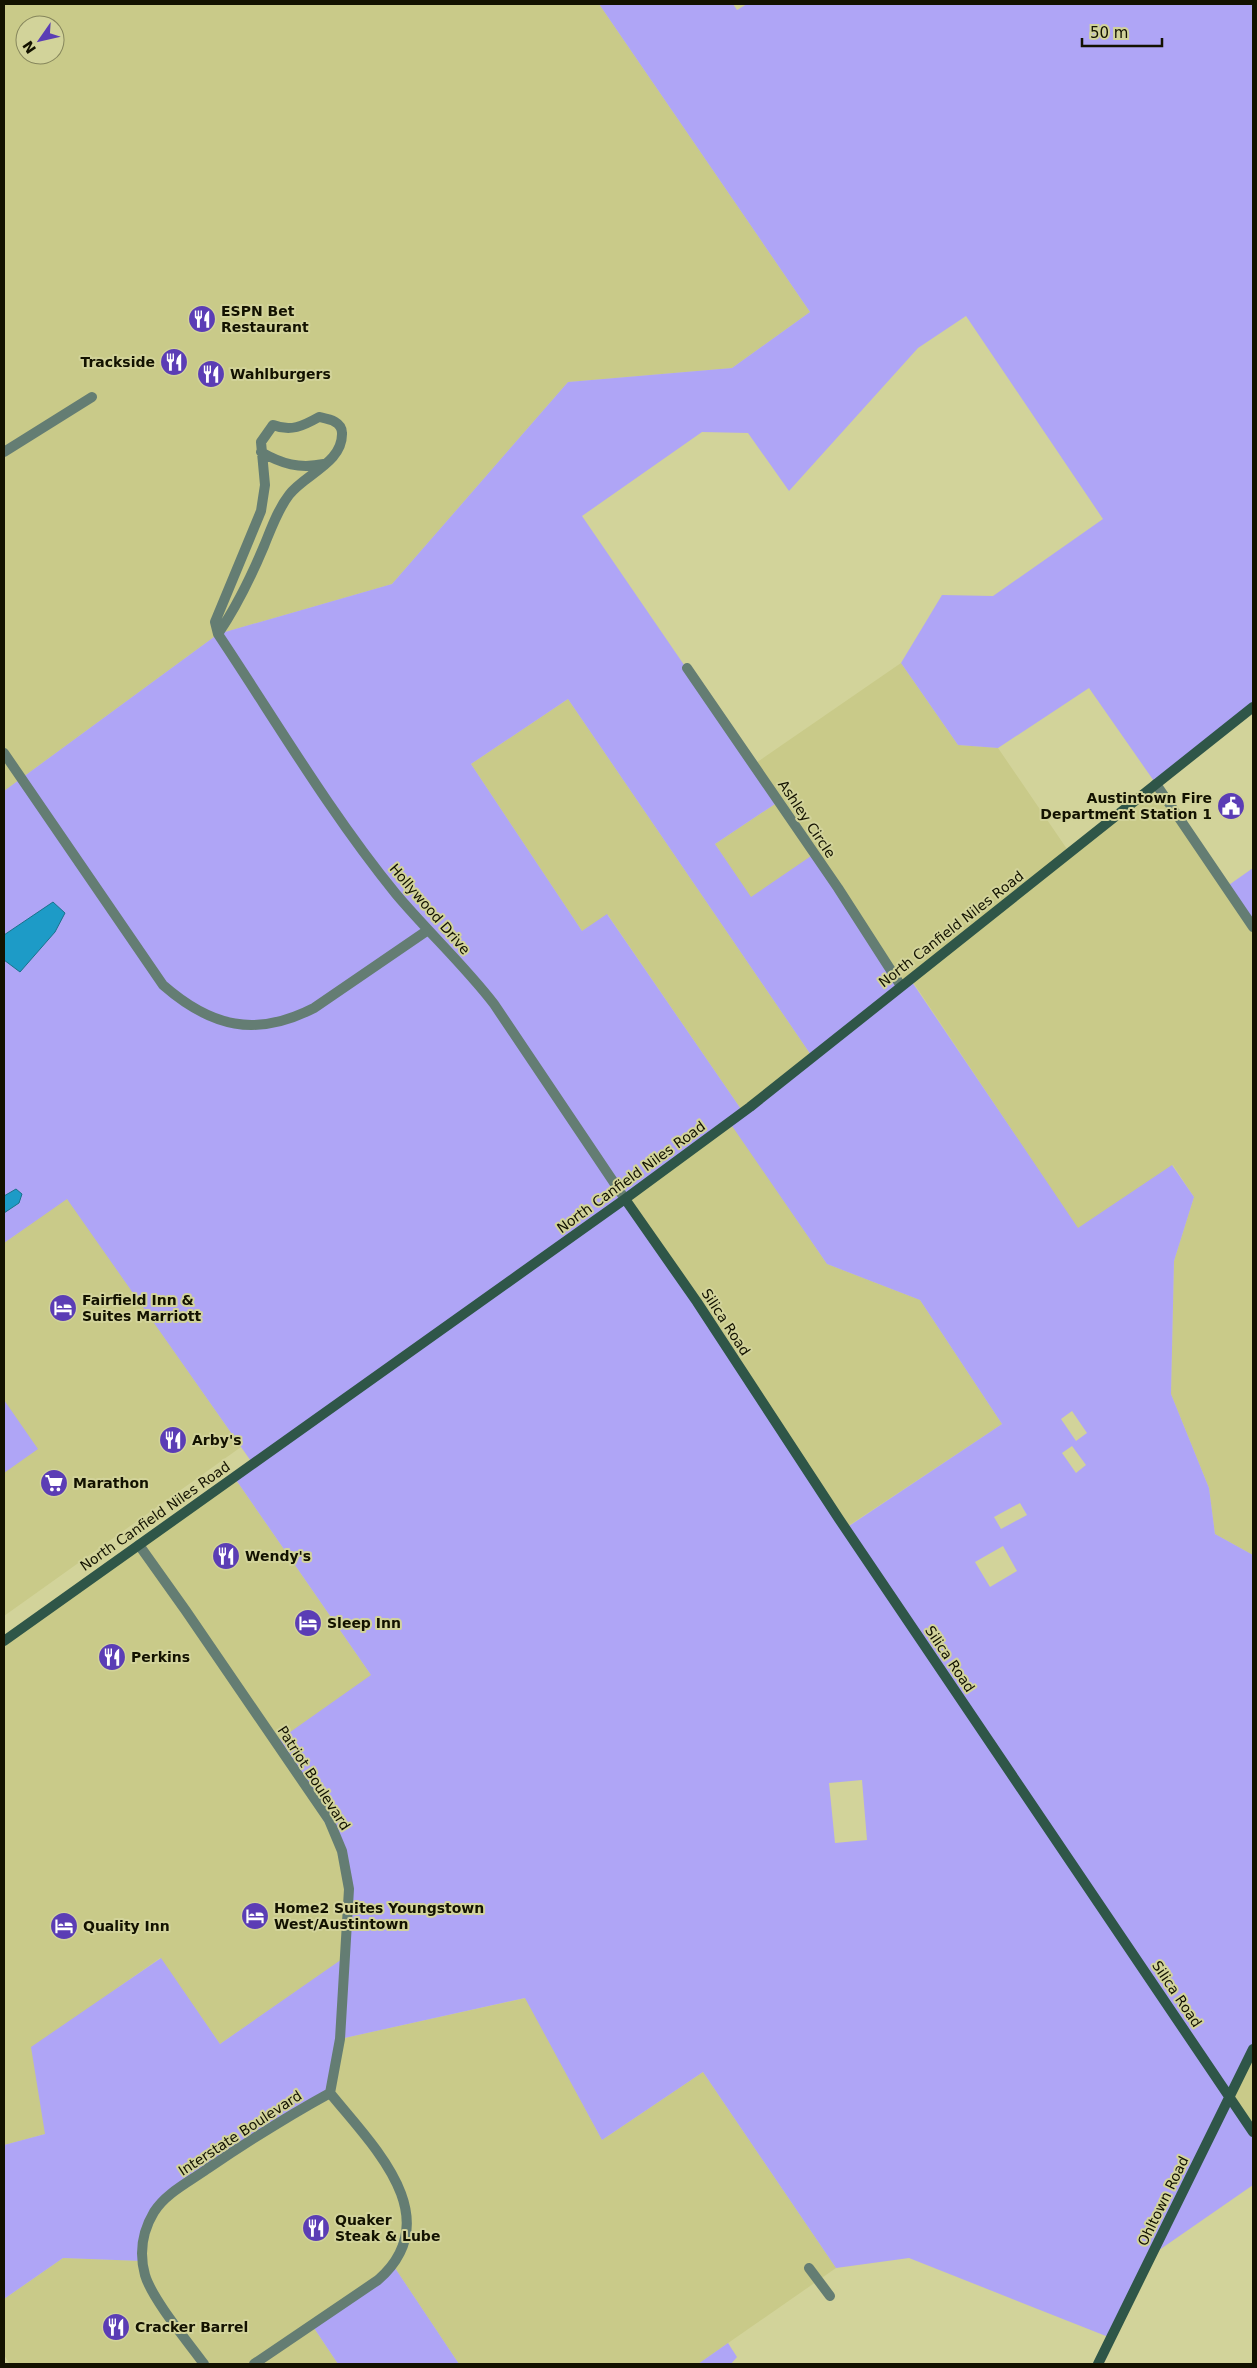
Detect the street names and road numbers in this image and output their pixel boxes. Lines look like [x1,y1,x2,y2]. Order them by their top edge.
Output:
street label: Ashley Circle [775,777,839,861]
street label: Hollywood Drive [386,861,474,957]
street label: North Canfield Niles Road [875,868,1027,990]
street label: North Canfield Niles Road [554,1118,708,1236]
street label: Silica Road [698,1286,754,1358]
street label: North Canfield Niles Road [77,1458,233,1574]
street label: Silica Road [922,1623,978,1695]
street label: Patriot Boulevard [274,1723,354,1833]
street label: Silica Road [1149,1958,1205,2030]
street label: Interstate Boulevard [175,2087,305,2179]
street label: Ohltown Road [1134,2154,1192,2248]

